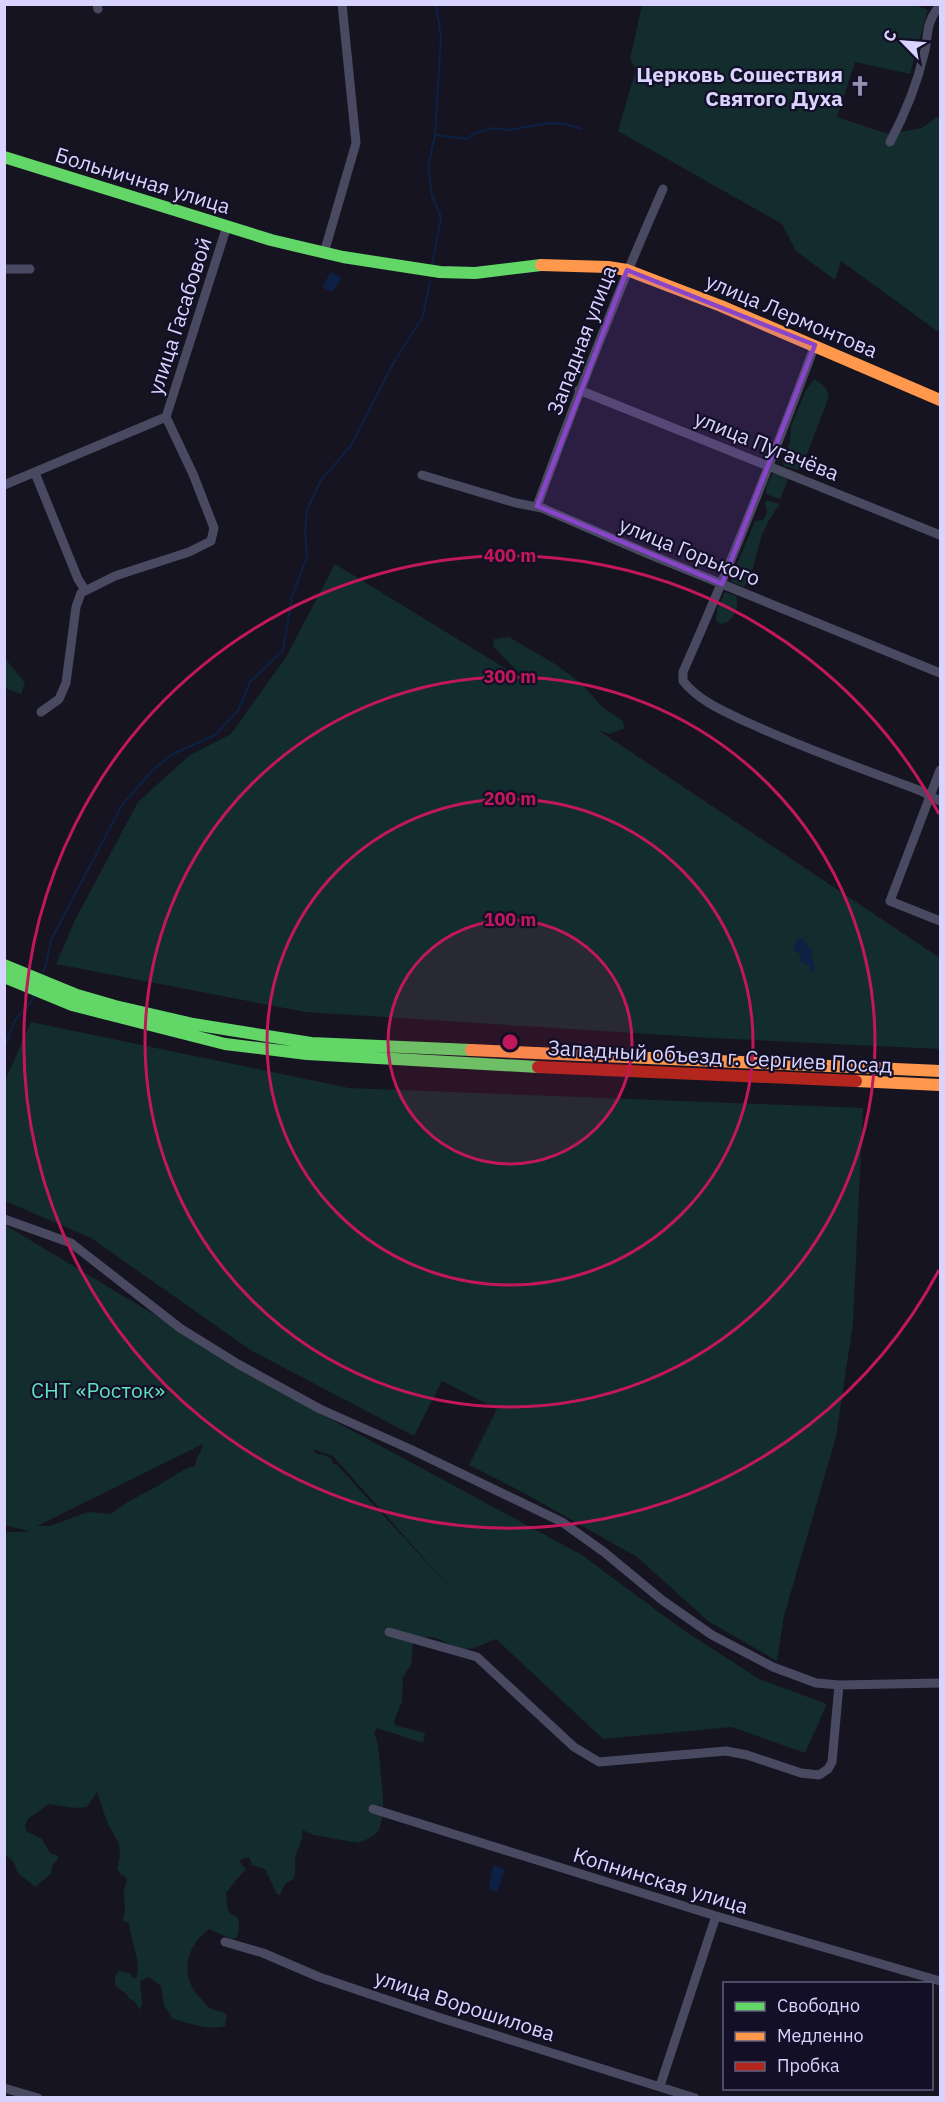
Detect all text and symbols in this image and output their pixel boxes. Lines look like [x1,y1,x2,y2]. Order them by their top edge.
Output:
north arrow [873,12,933,72]
text: С [878,27,901,45]
place label: Церковь Сошествия Святого Духа [636,60,843,112]
church icon: Церковь Сошествия Святого Духа [848,74,872,98]
street label: Больничная улица [52,140,234,220]
street label: улица Гасабовой [140,234,218,398]
street label: Западная улица [540,261,622,419]
street label: улица Лермонтова [702,266,882,364]
street label: улица Пугачёва [691,403,843,487]
street label: улица Горького [615,510,765,592]
text: 400 m [484,544,536,567]
text: 300 m [484,665,536,688]
text: 200 m [484,787,536,810]
text: 100 m [484,908,536,931]
centre of rings [500,1032,520,1052]
street label: Западный объезд г. Сергиев Посад [547,1033,893,1079]
park label: СНТ «Росток» [31,1376,165,1404]
street label: Копнинская улица [570,1840,752,1920]
street label: улица Ворошилова [371,1963,559,2047]
legend [723,1982,933,2090]
text: Свободно [777,1994,860,2017]
text: Медленно [777,2024,864,2047]
text: Пробка [777,2054,840,2077]

